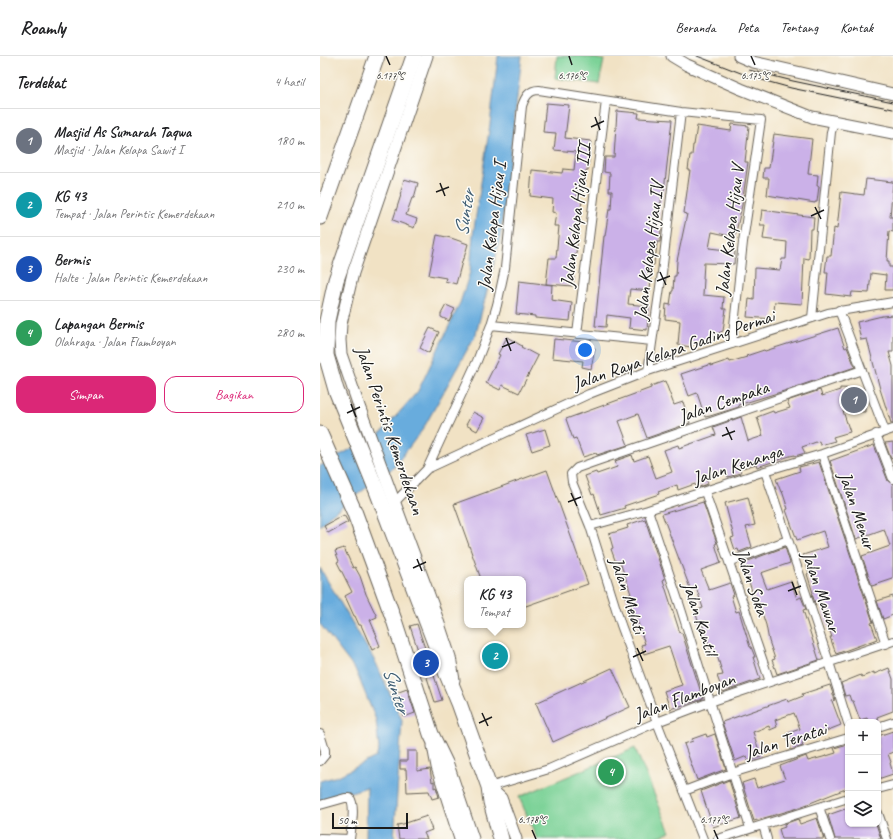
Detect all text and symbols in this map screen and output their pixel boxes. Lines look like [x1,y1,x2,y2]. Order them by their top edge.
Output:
text: Roamly [20,16,66,40]
text: Beranda [676,19,716,36]
text: Peta [738,19,759,36]
text: Tentang [781,19,818,36]
text: Kontak [840,19,873,36]
text: 6.177°S [376,69,406,82]
text: 6.176°S [558,69,588,82]
text: 6.175°S [741,69,771,82]
text: Terdekat [16,72,66,93]
text: 4 hasil [274,74,304,90]
text: Masjid As Sumarah Taqwa [54,123,191,142]
text: 1 [26,133,32,149]
text: 180 m [276,133,304,149]
street label: Jalan Kelapa Hijau III [555,137,597,290]
text: Masjid · Jalan Kelapa Sawit I [54,142,183,158]
street label: Jalan Kelapa Hijau I [472,156,512,293]
street label: Jalan Kelapa Hijau V [710,160,750,298]
street label: Jalan Kelapa Hijau IV [628,177,670,323]
water label: Sunter [449,185,481,238]
text: KG 43 [54,187,86,206]
text: 2 [26,197,32,213]
text: 210 m [276,197,304,213]
text: Tempat · Jalan Perintis Kemerdekaan [54,206,214,222]
text: Bermis [54,251,90,270]
text: 3 [26,261,32,277]
text: 230 m [276,261,304,277]
text: Halte · Jalan Perintis Kemerdekaan [54,270,207,286]
street label: Jalan Raya Kelapa Gading Permai [568,303,780,396]
text: Lapangan Bermis [54,315,143,334]
text: 4 [26,325,32,341]
text: 280 m [276,325,304,341]
text: Olahraga · Jalan Flamboyan [54,334,176,350]
your location [575,340,595,360]
street label: Jalan Perintis Kemerdekaan [350,342,430,518]
street label: Jalan Cempaka [674,375,773,429]
button: Simpan [16,376,156,413]
button: Bagikan [164,376,304,413]
pin: 1 [841,385,867,415]
street label: Jalan Kenanga [689,439,786,491]
street label: Jalan Menur [832,468,882,554]
street label: Jalan Soka [729,545,775,620]
street label: Jalan Mawar [796,547,847,637]
street label: Jalan Melati [604,553,652,639]
popup [464,576,526,628]
street label: Jalan Kantil [677,577,724,662]
text: KG 43 [479,585,511,604]
text: Tempat [479,604,510,620]
pin: 2 [482,641,508,671]
pin: 3 [413,648,439,678]
water label: Sunter [377,664,417,720]
street label: Jalan Flamboyan [630,667,739,727]
street label: Jalan Teratai [740,716,832,765]
map controls [845,719,881,827]
button: + [845,719,881,755]
button: − [845,755,881,791]
pin: 4 [598,757,624,787]
button: layers [845,791,881,827]
scale bar [332,811,408,830]
text: 50 m [338,813,357,827]
text: 6.178°S [518,813,548,826]
text: 6.177°S [700,813,730,826]

